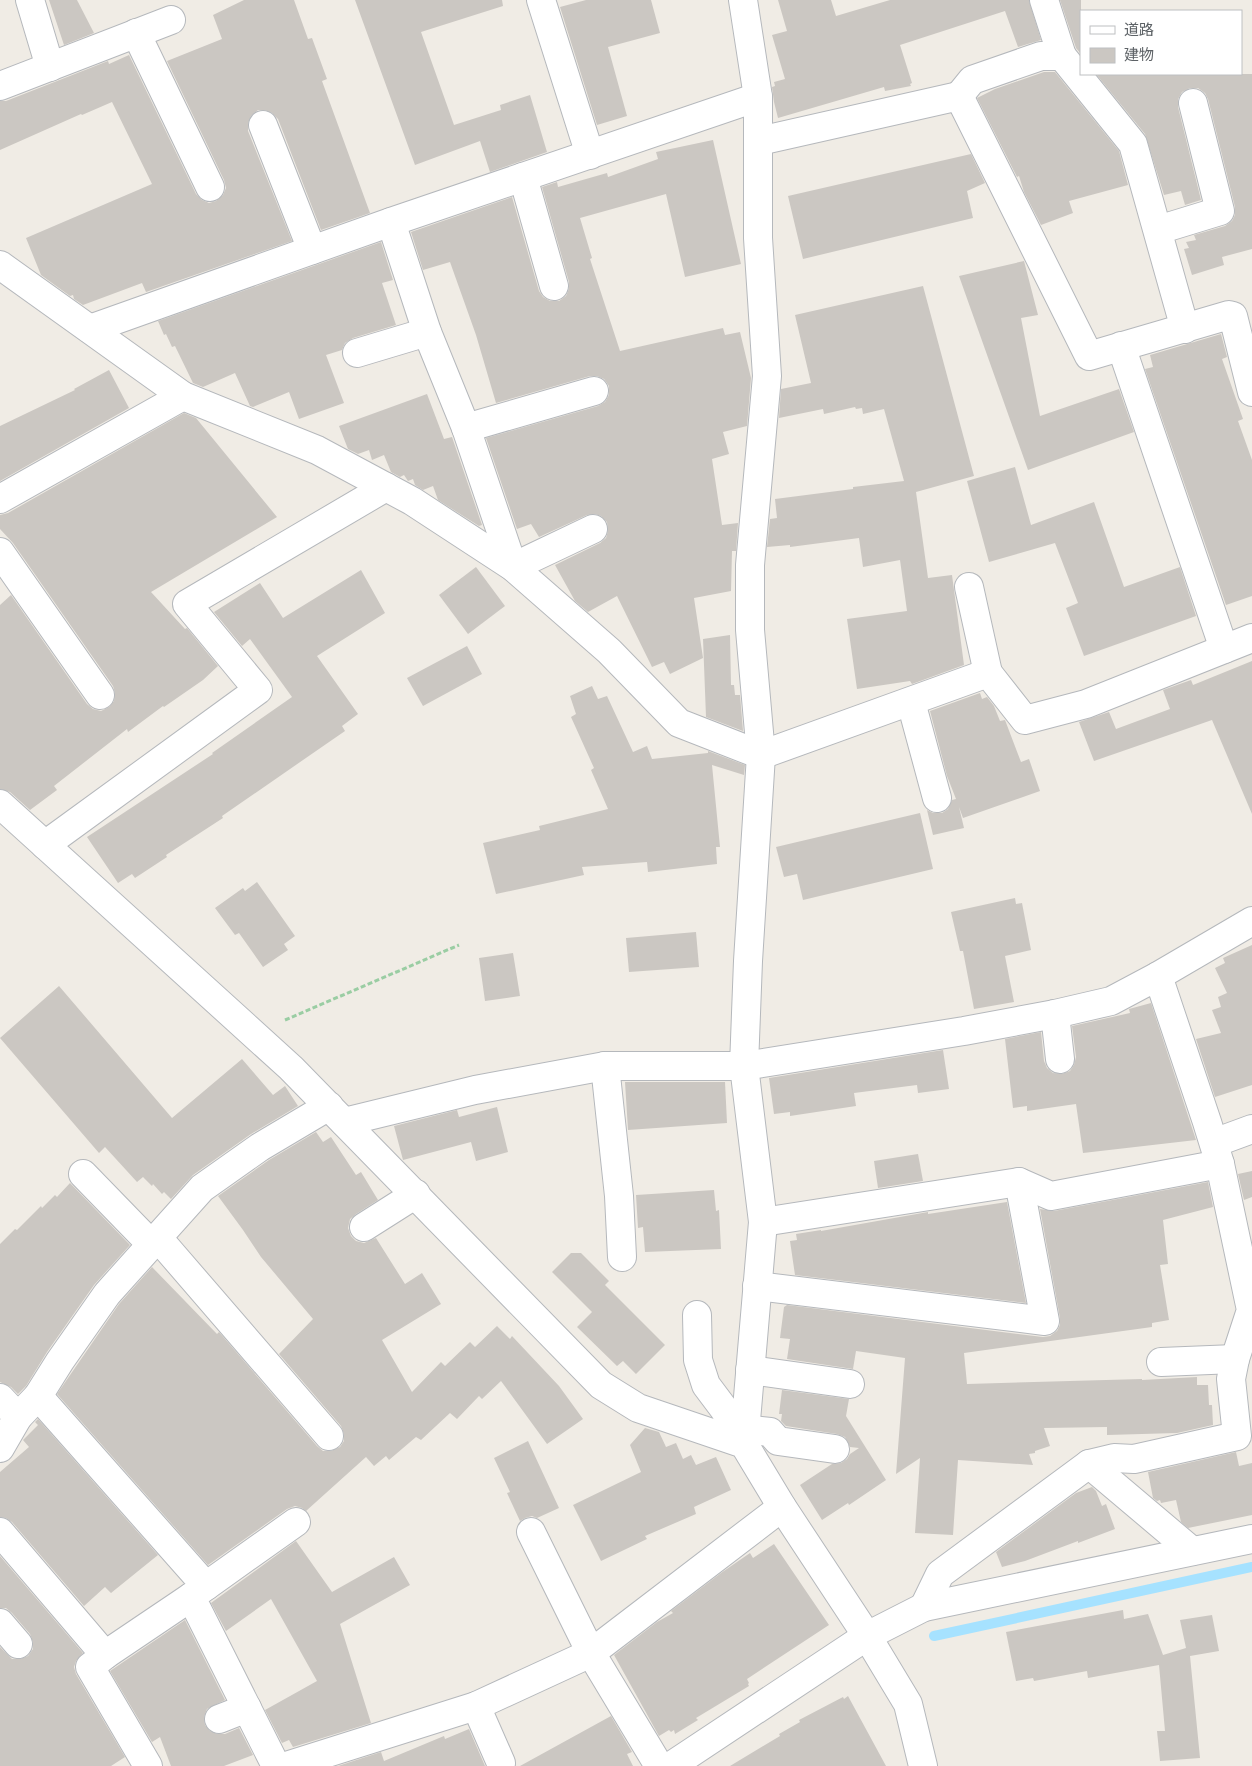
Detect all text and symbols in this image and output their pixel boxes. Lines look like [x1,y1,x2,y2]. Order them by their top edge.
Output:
legend [1080,10,1242,75]
text: 道路 [1124,21,1154,39]
text: 建物 [1124,46,1154,64]

